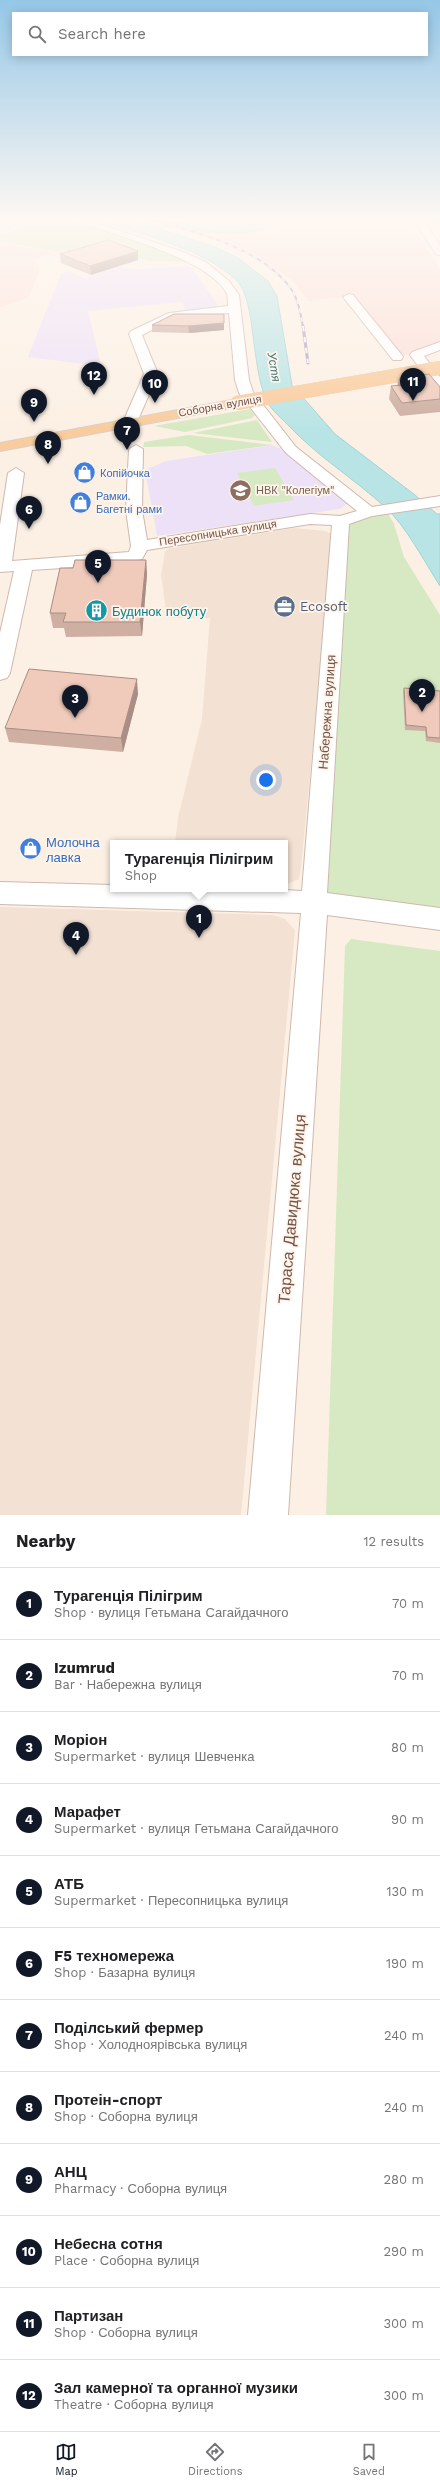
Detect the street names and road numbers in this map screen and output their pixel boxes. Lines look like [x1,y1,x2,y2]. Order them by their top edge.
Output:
street label: Соборна вулиця [177,392,263,420]
street label: Пересопницька вулиця [158,517,278,549]
street label: Набережна вулиця [316,654,338,770]
street label: Тараса Давидюка вулиця [274,1113,310,1305]

